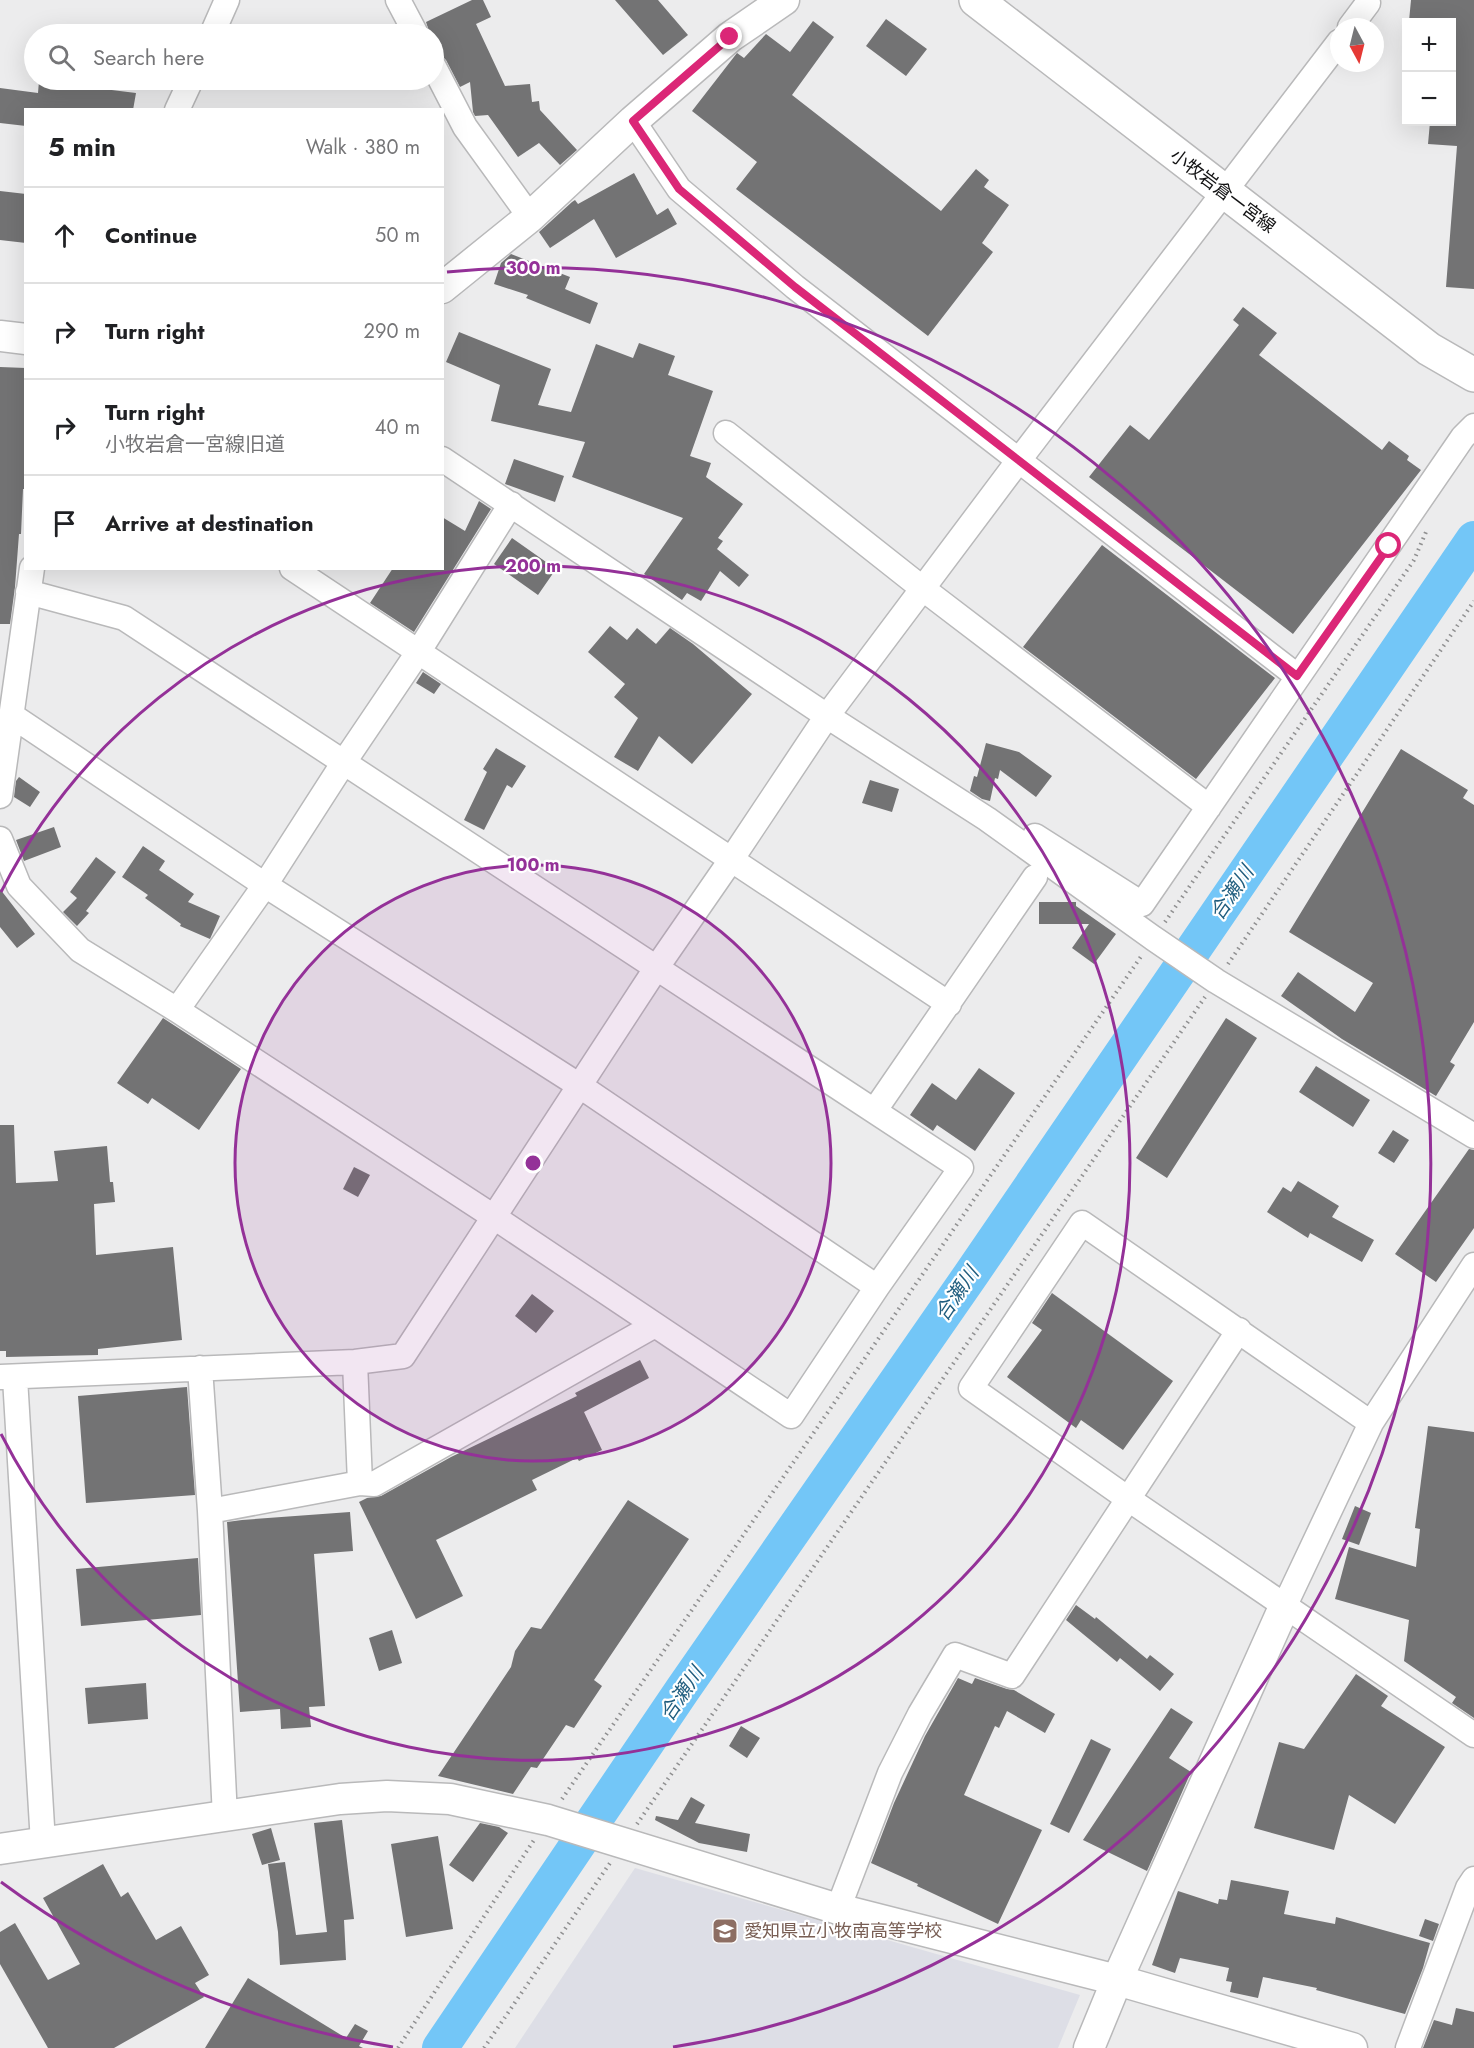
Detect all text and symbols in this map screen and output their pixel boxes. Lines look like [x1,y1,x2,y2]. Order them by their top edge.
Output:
north arrow [1330,18,1384,72]
map controls [1402,18,1456,126]
button: + [1402,18,1456,72]
route end [716,23,742,49]
search box [24,24,444,90]
icon: search [45,41,78,74]
text: Search here [93,41,204,73]
button: − [1402,72,1456,126]
text: 5 min [48,128,116,166]
text: Walk · 380 m [306,133,420,162]
street label: 小牧岩倉一宮線 [1165,143,1281,239]
icon: ahead [48,219,81,252]
text: Continue [105,219,197,251]
text: 50 m [375,221,420,250]
text: 300 m [505,255,561,281]
icon: right [48,315,81,348]
text: Turn right [105,315,205,347]
text: 290 m [364,317,420,346]
text: Turn right [105,396,205,428]
icon: right [48,411,81,444]
text: 40 m [375,413,420,442]
text: 小牧岩倉一宮線旧道 [105,430,285,459]
icon: arrive [48,507,81,540]
text: Arrive at destination [105,507,314,539]
route start [1375,532,1401,558]
text: 200 m [505,553,561,579]
text: 100 m [506,852,560,878]
water label: 合瀬川 [1203,858,1262,926]
centre of rings [523,1153,543,1173]
water label: 合瀬川 [928,1259,987,1327]
water label: 合瀬川 [653,1659,712,1727]
school or university icon: 愛知県立小牧南高等学校 [710,1916,740,1946]
place label: 愛知県立小牧南高等学校 [744,1918,942,1944]

